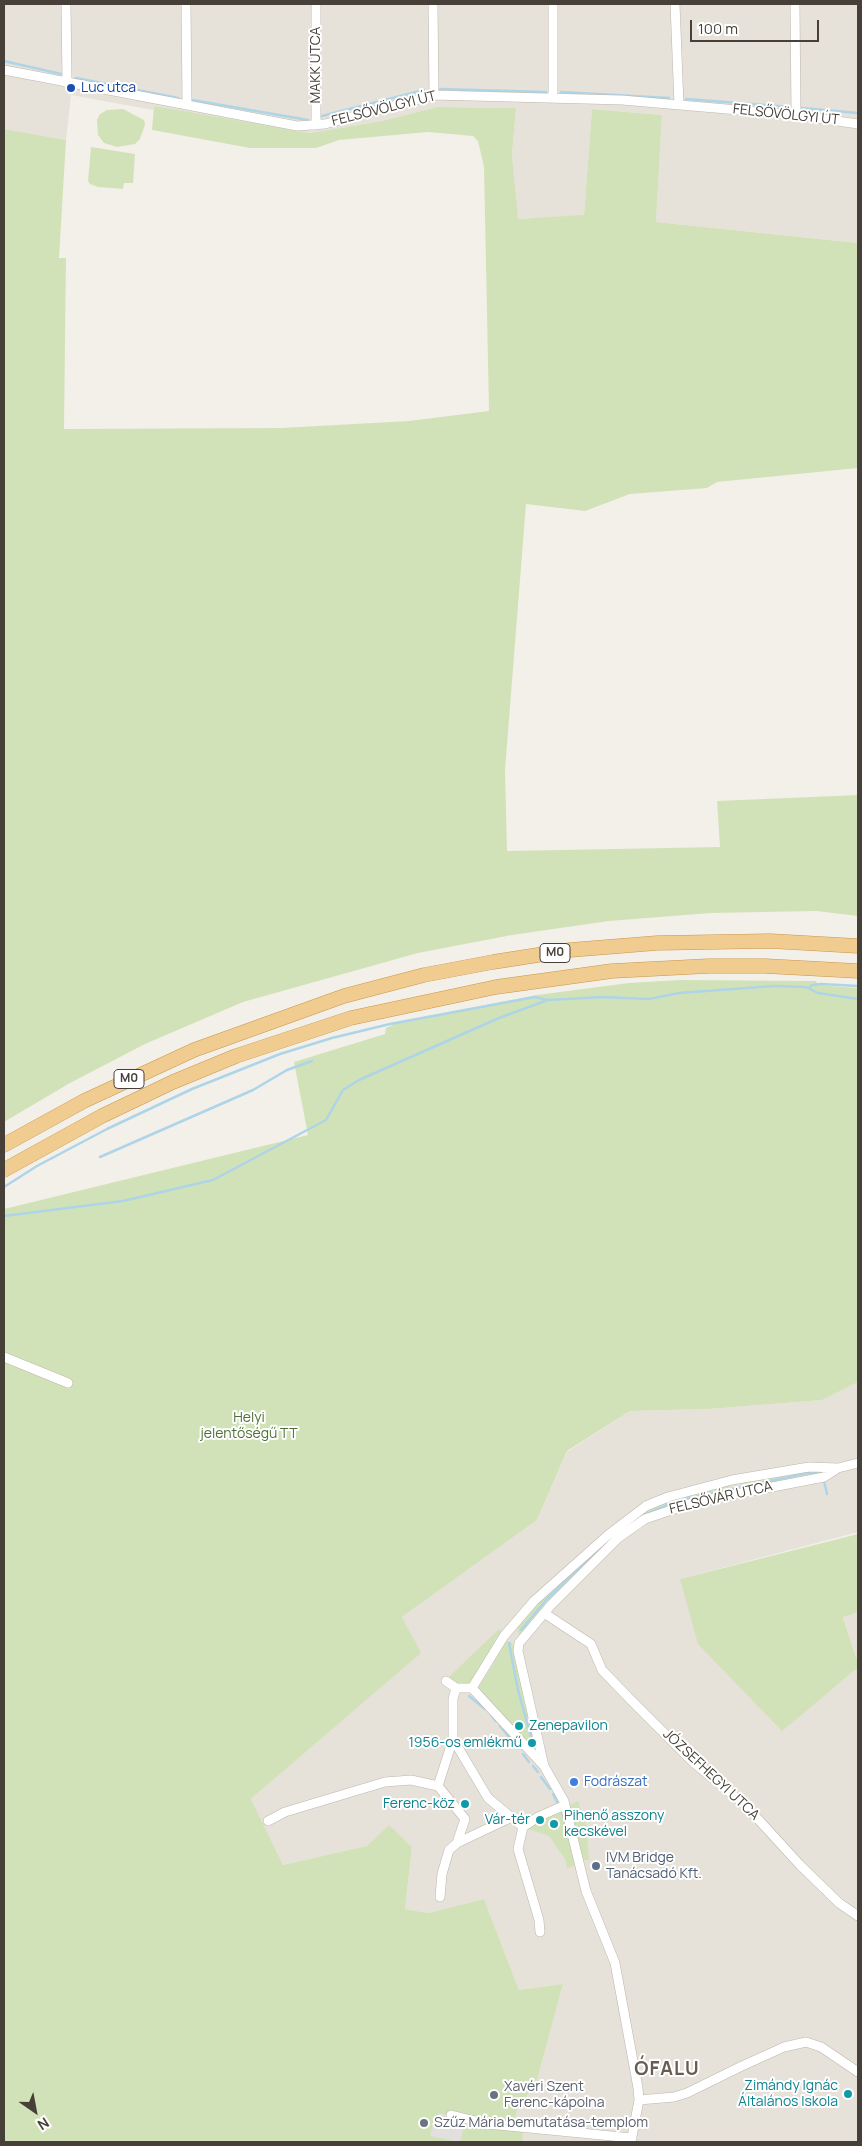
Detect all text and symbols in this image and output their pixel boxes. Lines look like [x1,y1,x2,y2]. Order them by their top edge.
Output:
scale bar [692,10,821,42]
text: 100 m [698,18,738,39]
street label: MAKK UTCA [308,27,324,103]
place label: Luc utca [81,80,136,96]
marker: Luc utca [65,82,77,94]
street label: FELSŐVÖLGYI ÚT [330,88,438,130]
street label: FELSŐVÖLGYI ÚT [732,101,840,129]
road number: M0 [540,944,570,962]
road number: M0 [114,1070,144,1088]
park label: Helyi jelentőségű TT [200,1410,298,1442]
street label: FELSŐVÁR UTCA [668,1478,774,1518]
place label: Zenepavilon [529,1718,608,1734]
marker: Zenepavilon [513,1720,525,1732]
street label: JÓZSEFHEGYI UTCA [659,1726,763,1824]
place label: 1956-os emlékmű [408,1735,522,1751]
marker: 1956-os emlékmű [526,1737,538,1749]
place label: Fodrászat [584,1774,648,1790]
marker: Fodrászat [568,1776,580,1788]
place label: Ferenc-köz [383,1796,455,1812]
marker: Ferenc-köz [459,1798,471,1810]
place label: Pihenő asszony kecskével [564,1808,664,1840]
place label: Vár-tér [485,1812,530,1828]
marker: Vár-tér [534,1814,546,1826]
marker: Pihenő asszony kecskével [548,1818,560,1830]
place label: IVM Bridge Tanácsadó Kft. [606,1850,702,1882]
marker: IVM Bridge Tanácsadó Kft. [590,1860,602,1872]
district label: ÓFALU [634,2059,700,2081]
place label: Zimándy Ignác Általános Iskola [738,2078,838,2110]
place label: Xavéri Szent Ferenc-kápolna [504,2079,604,2112]
north arrow [10,2086,60,2136]
marker: Zimándy Ignác Általános Iskola [842,2088,854,2100]
marker: Xavéri Szent Ferenc-kápolna [488,2089,500,2101]
text: N [34,2113,53,2135]
place label: Szűz Mária bemutatása-templom [434,2115,648,2131]
marker: Szűz Mária bemutatása-templom [418,2117,430,2129]

